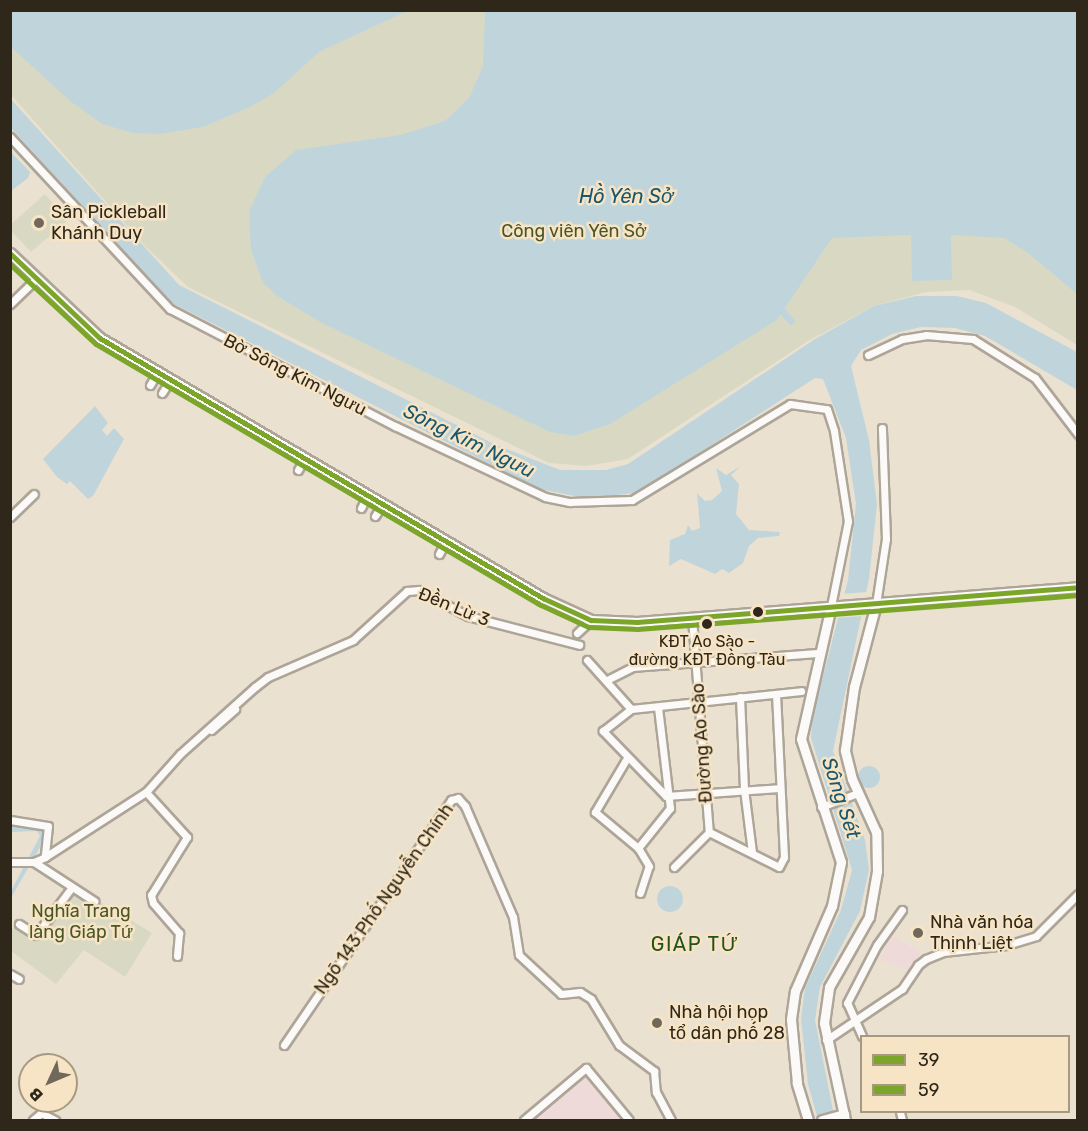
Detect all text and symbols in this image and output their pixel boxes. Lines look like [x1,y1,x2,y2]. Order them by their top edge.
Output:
water label: Hồ Yên Sở [579,184,673,208]
place label: Sân Pickleball Khánh Duy [51,202,166,244]
marker: Sân Pickleball Khánh Duy [32,216,46,230]
park label: Công viên Yên Sở [501,220,647,242]
street label: Bờ Sông Kim Ngưu [220,330,370,420]
water label: Sông Kim Ngưu [400,399,538,483]
street label: Đền Lừ 3 [415,583,493,631]
unlabelled marker [752,606,764,618]
marker: KĐT Ao Sào - đường KĐT Đồng Tàu [701,618,713,630]
place label: KĐT Ao Sào - đường KĐT Đồng Tàu [628,632,786,670]
street label: Đường Ao Sào [687,682,717,804]
water label: Sông Sét [817,754,865,842]
street label: Ngõ 143 Phố Nguyễn Chính [310,800,458,998]
park label: Nghĩa Trang làng Giáp Tứ [29,901,133,944]
place label: Nhà văn hóa Thịnh Liệt [930,912,1034,954]
marker: Nhà văn hóa Thịnh Liệt [911,926,925,940]
district label: GIÁP TỨ [650,932,740,956]
place label: Nhà hội họp tổ dân phố 28 [669,1002,785,1044]
marker: Nhà hội họp tổ dân phố 28 [650,1016,664,1030]
legend [860,1035,1070,1113]
text: 39 [918,1049,940,1071]
north arrow [18,1053,78,1113]
text: 59 [918,1079,939,1101]
text: B [25,1084,47,1105]

